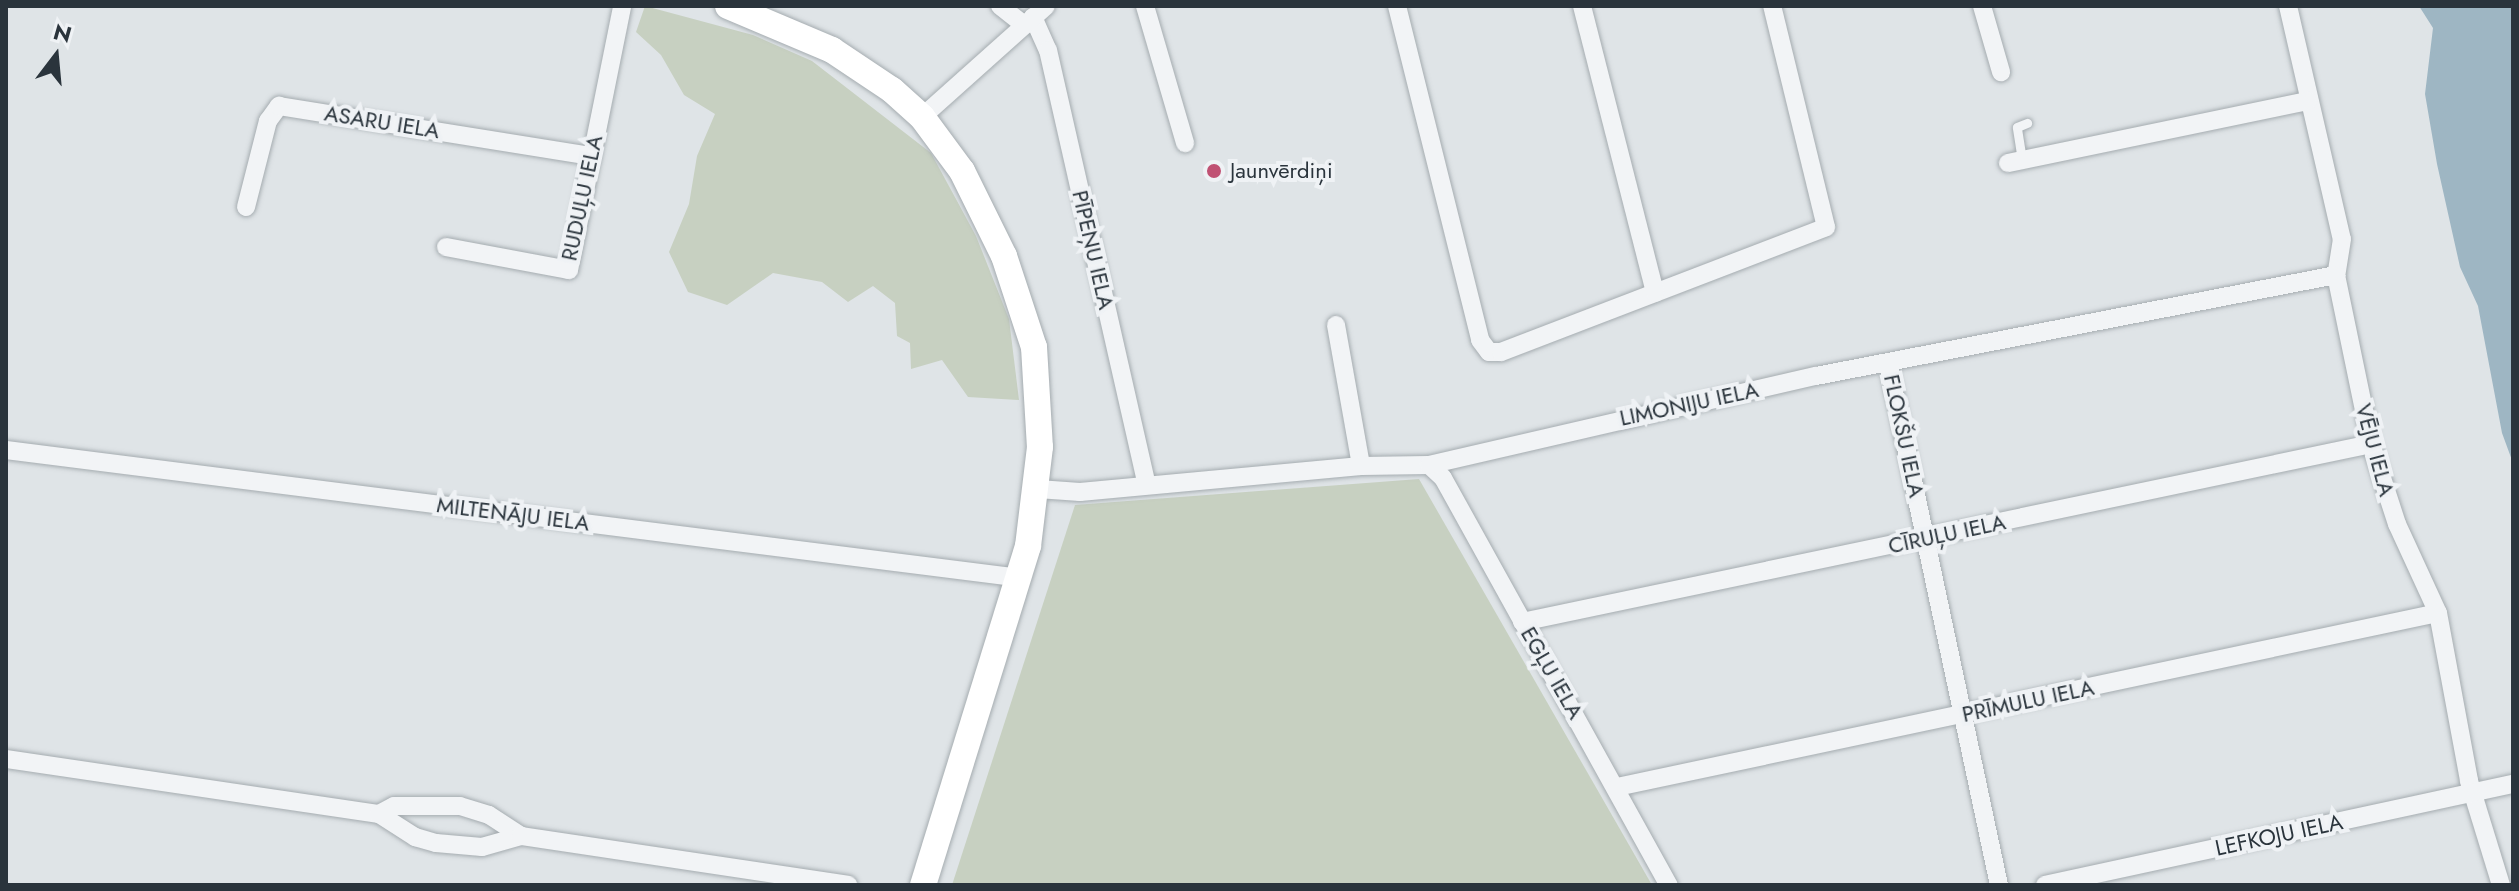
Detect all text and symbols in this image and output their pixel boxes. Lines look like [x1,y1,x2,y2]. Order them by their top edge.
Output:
text: N [50,15,75,51]
north arrow [16,16,96,96]
street label: ASARU IELA [322,100,442,144]
street label: RUDUĻU IELA [556,133,608,263]
place label: Jaunvērdiņi [1230,158,1333,184]
marker: Jaunvērdiņi [1205,162,1223,180]
street label: PĪPEŅU IELA [1066,188,1120,312]
street label: FLOKŠU IELA [1878,372,1930,500]
street label: LIMONIJU IELA [1617,376,1761,432]
street label: VĒJU IELA [2350,401,2400,499]
street label: MILTENĀJU IELA [435,492,591,536]
street label: CĪRUĻU IELA [1886,509,2008,559]
street label: EGĻU IELA [1515,622,1589,724]
street label: PRĪMULU IELA [1960,674,2096,728]
street label: LEFKOJU IELA [2213,809,2345,861]

